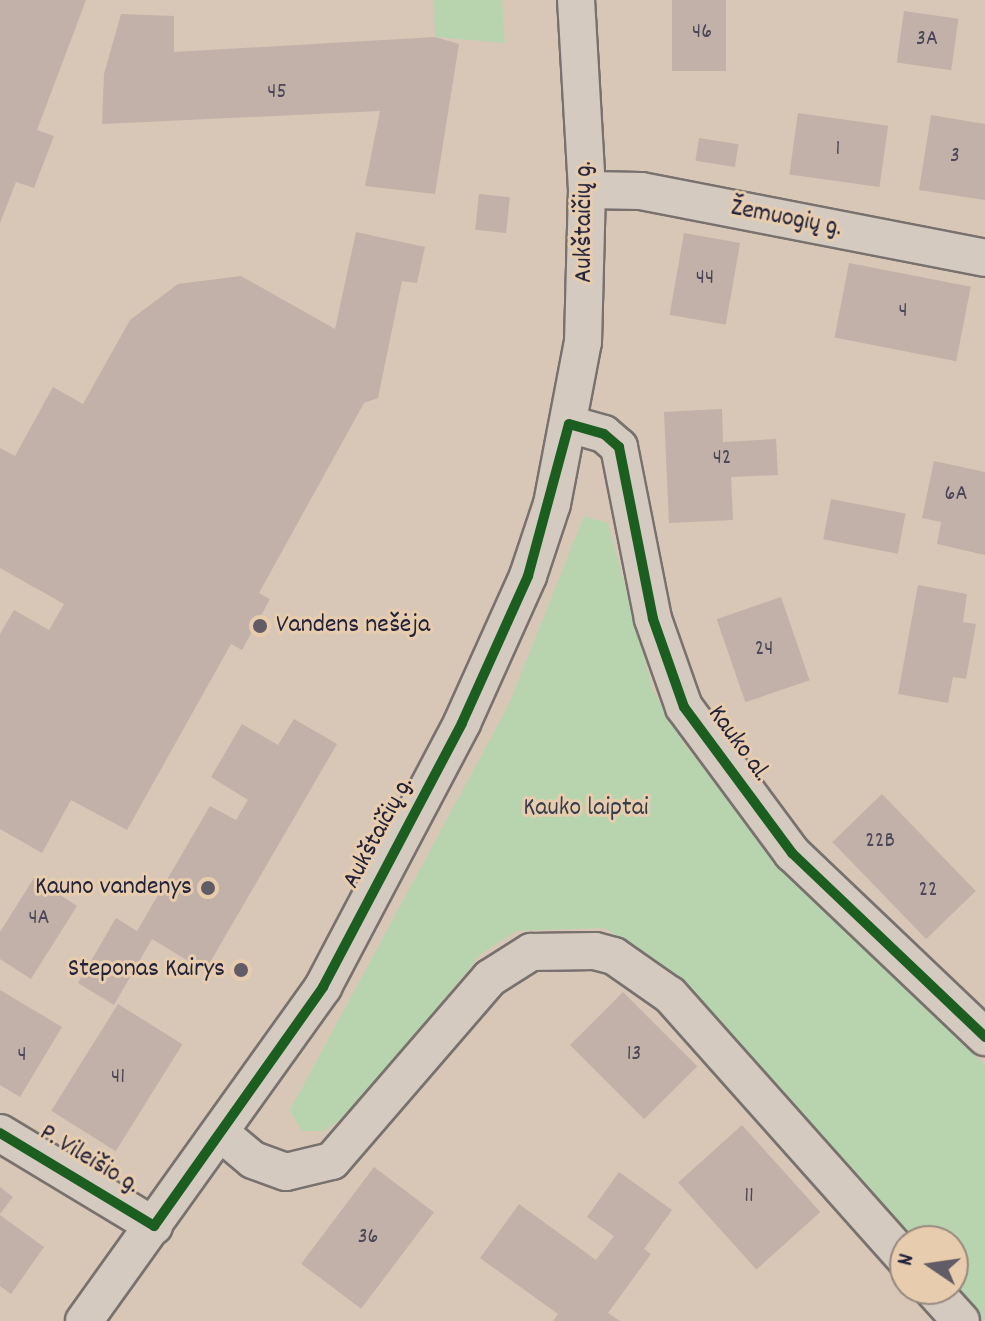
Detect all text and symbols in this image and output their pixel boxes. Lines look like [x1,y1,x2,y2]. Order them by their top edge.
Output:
house number: 46 [692,20,712,46]
house number: 3A [916,27,938,53]
house number: 45 [267,80,287,106]
house number: 1 [836,137,840,163]
house number: 3 [950,144,960,170]
street label: Aukštaičių g. [569,161,601,283]
street label: Žemuogių g. [728,193,844,245]
house number: 44 [696,266,714,292]
house number: 4 [898,299,908,325]
house number: 42 [713,446,731,472]
house number: 6A [945,482,967,508]
place label: Vandens nešėja [276,610,430,642]
marker: Vandens nešėja [251,617,269,635]
house number: 24 [755,637,773,663]
street label: Kauko al. [700,700,776,788]
street label: Aukštaičių g. [337,772,421,894]
park label: Kauko laiptai [523,793,649,825]
house number: 22B [865,829,895,855]
place label: Kauno vandenys [35,872,192,904]
house number: 22 [918,878,938,904]
marker: Kauno vandenys [199,879,217,897]
house number: 4A [28,906,50,932]
place label: Steponas Kairys [68,954,225,986]
marker: Steponas Kairys [232,961,250,979]
house number: 13 [627,1042,641,1068]
house number: 4 [17,1043,27,1069]
house number: 41 [111,1065,125,1091]
street label: P. Vileišio g. [33,1118,145,1202]
house number: 11 [744,1184,754,1210]
house number: 36 [358,1225,378,1251]
north arrow [889,1225,969,1305]
text: N [891,1251,923,1269]

